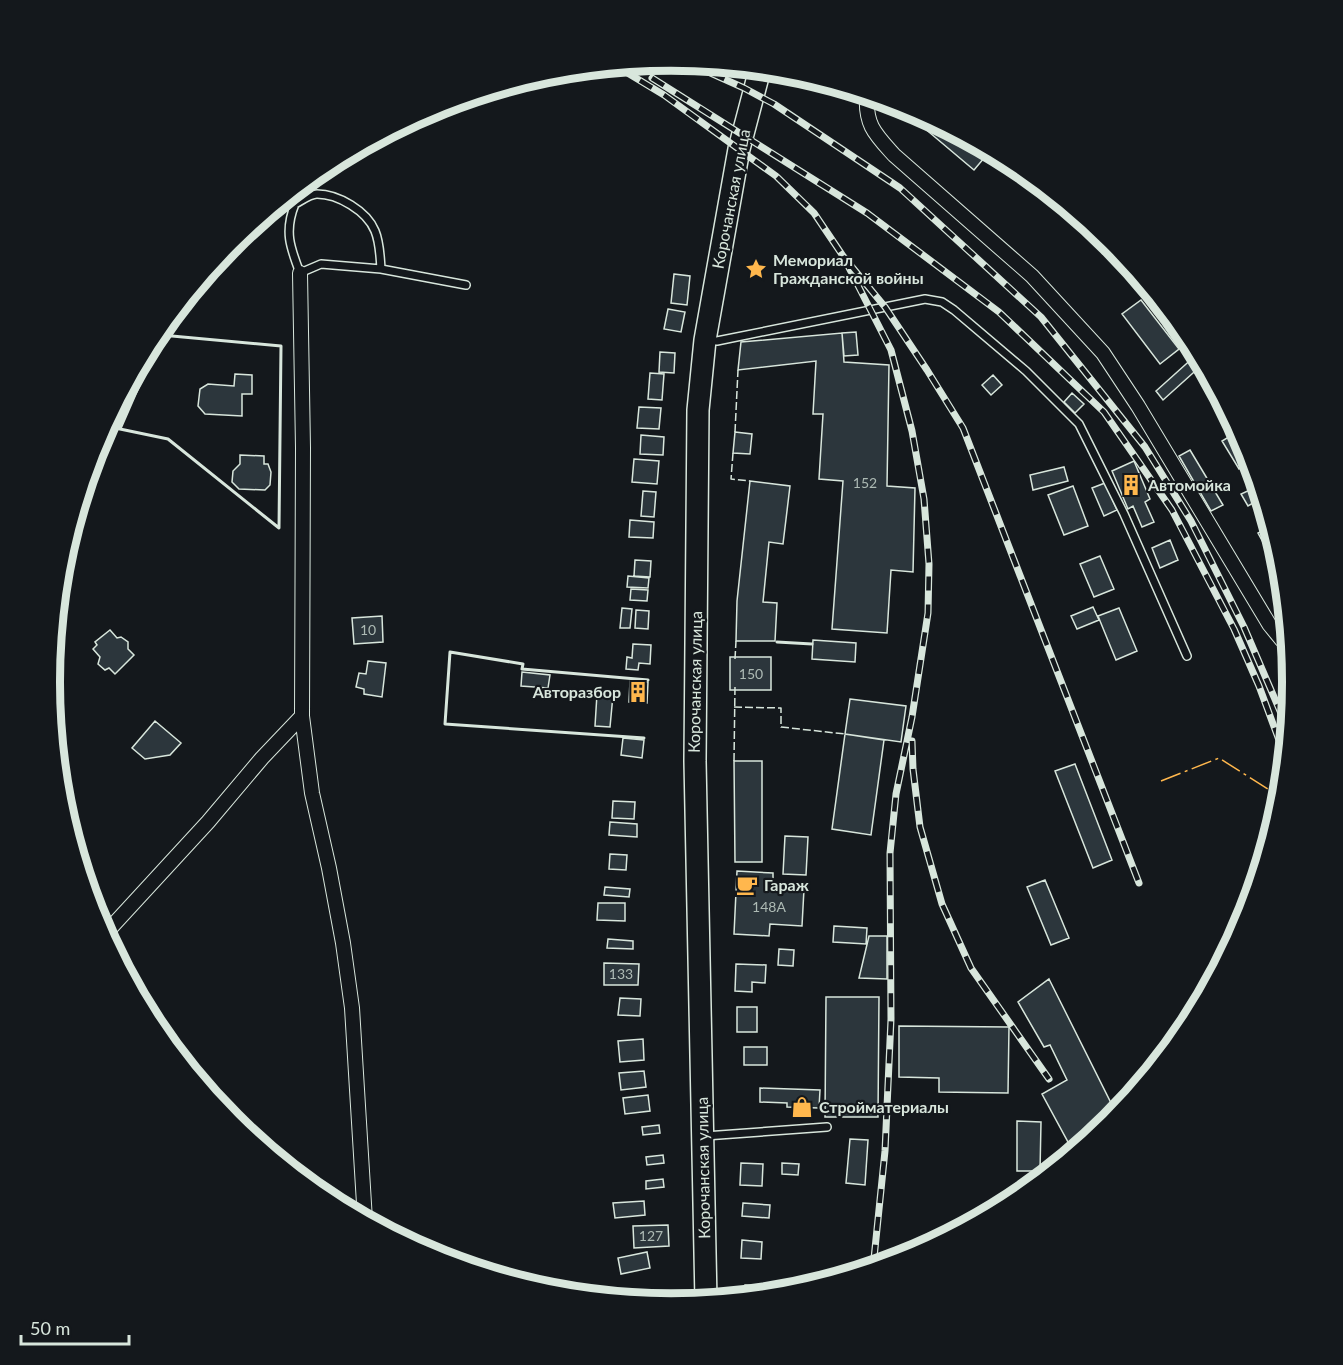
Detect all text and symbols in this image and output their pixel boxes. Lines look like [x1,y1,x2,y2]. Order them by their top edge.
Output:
street label: Корочанская улица [708,127,753,270]
place label: Мемориал Гражданской войны [773,250,924,287]
place icon: Мемориал Гражданской войны [744,257,768,281]
building icon: Автомойка [1119,473,1143,497]
house number: 152 [853,474,877,491]
place label: Автомойка [1147,475,1231,494]
street label: Корочанская улица [684,611,705,753]
house number: 10 [360,621,376,638]
house number: 150 [739,665,763,682]
building icon: Авторазбор [626,680,650,704]
place label: Авторазбор [532,682,621,701]
cafe icon: Гараж [735,873,759,897]
place label: Гараж [764,875,809,894]
house number: 148А [752,898,786,915]
house number: 133 [609,965,633,982]
shop icon: Стройматериалы [790,1095,814,1119]
street label: Корочанская улица [692,1097,713,1239]
place label: Стройматериалы [819,1097,949,1116]
house number: 127 [639,1227,663,1244]
scale bar [21,1308,129,1346]
text: 50 m [30,1317,70,1339]

